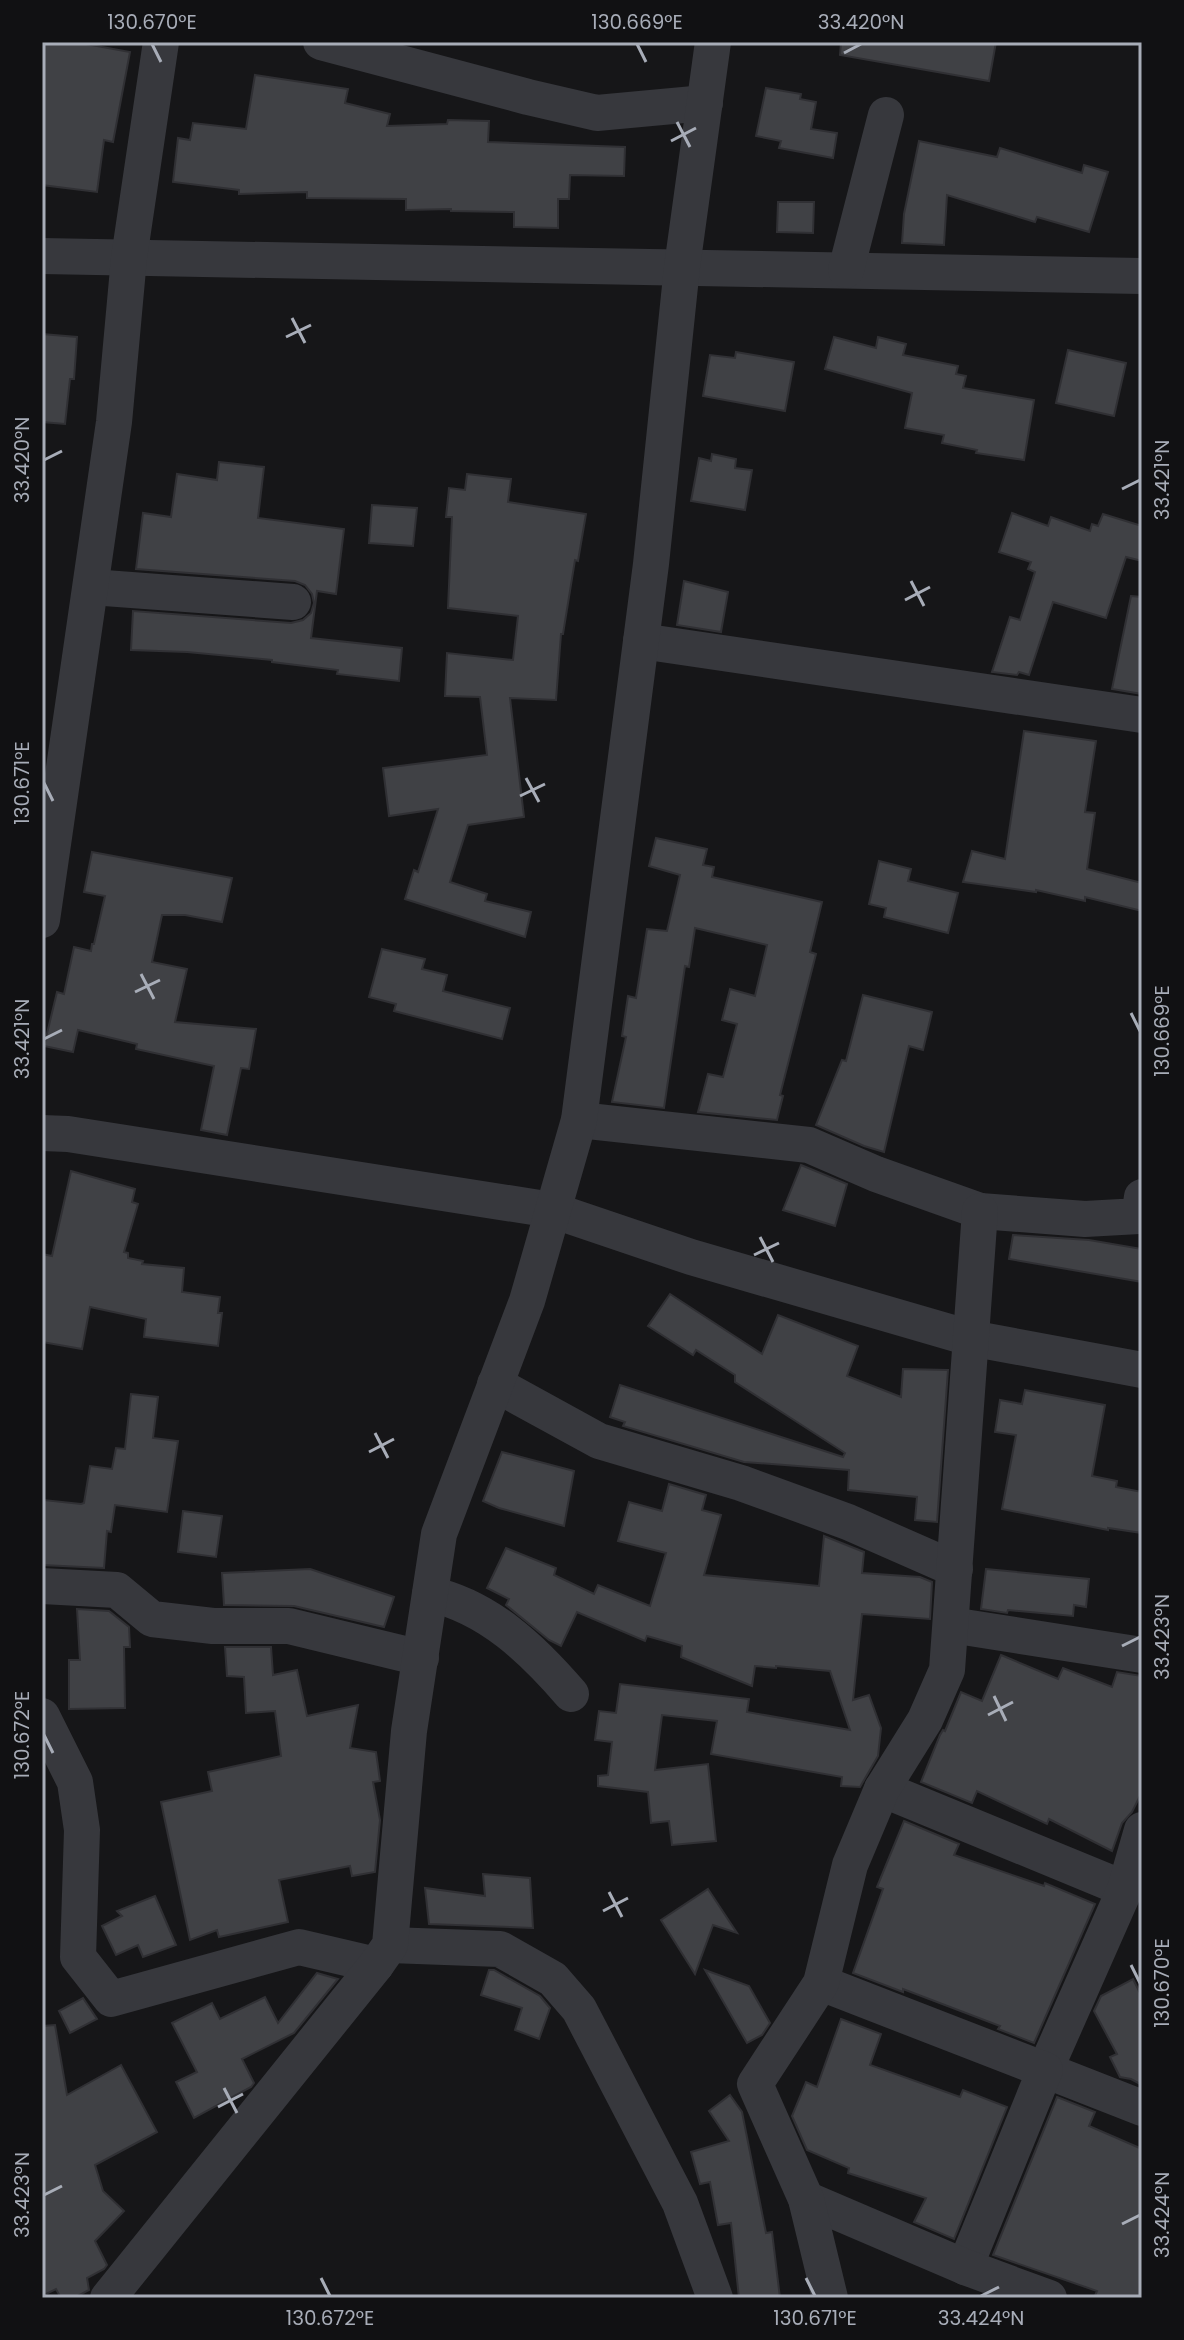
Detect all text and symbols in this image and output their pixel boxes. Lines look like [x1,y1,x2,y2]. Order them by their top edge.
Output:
text: 130.670°E [107,8,197,36]
text: 130.669°E [591,8,683,36]
text: 33.420°N [818,8,904,36]
text: 33.420°N [8,417,36,503]
text: 33.421°N [1148,440,1176,520]
text: 130.671°E [8,741,36,825]
text: 130.669°E [1148,985,1176,1077]
text: 33.421°N [8,999,36,1079]
text: 33.423°N [1148,1594,1176,1680]
text: 130.672°E [8,1691,36,1779]
text: 130.670°E [1148,1938,1176,2028]
text: 33.423°N [8,2152,36,2238]
text: 33.424°N [1148,2172,1176,2258]
text: 130.672°E [286,2304,374,2332]
text: 130.671°E [773,2304,857,2332]
text: 33.424°N [938,2304,1024,2332]

